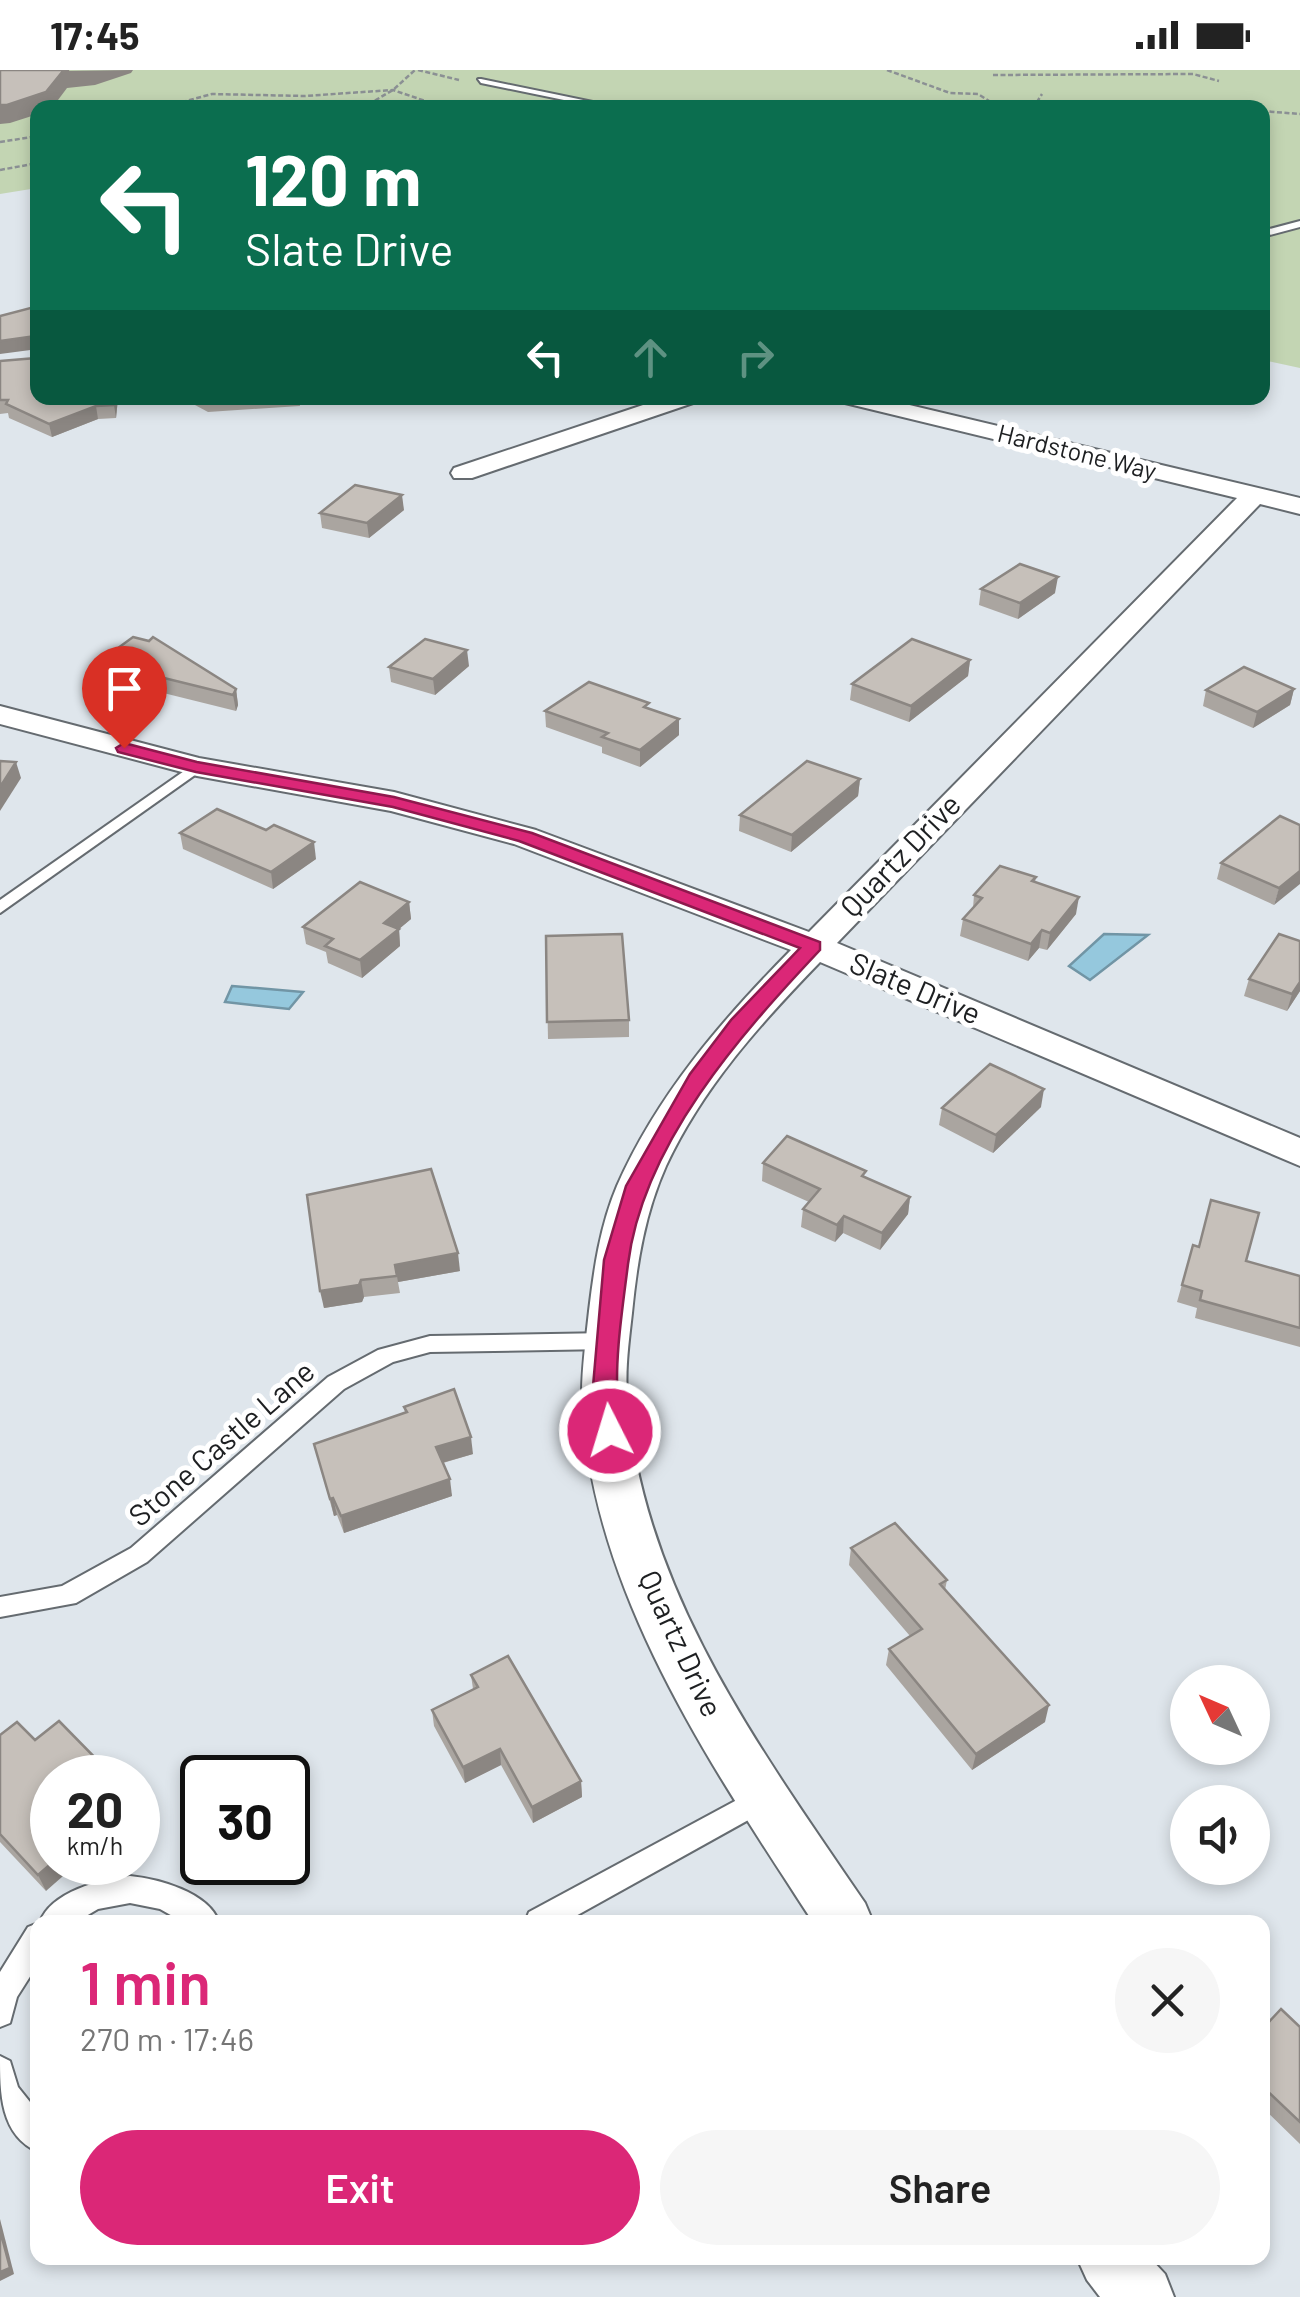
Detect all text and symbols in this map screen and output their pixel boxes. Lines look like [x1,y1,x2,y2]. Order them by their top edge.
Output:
text: 17:45 [50,12,140,58]
text: 120 m [245,136,421,220]
icon: left [80,140,210,270]
text: Slate Drive [245,221,453,275]
icon: left [518,330,573,385]
icon: ahead [623,330,678,385]
icon: right [728,330,783,385]
street label: Hardstone Way [995,417,1160,485]
pin [82,646,167,749]
icon: arrive [97,661,152,716]
street label: Quartz Drive [832,786,967,924]
street label: Slate Drive [845,943,987,1031]
street label: Stone Castle Lane [121,1352,321,1533]
position arrow [558,1379,662,1483]
street label: Quartz Drive [632,1564,731,1722]
north arrow [1170,1665,1270,1765]
map controls [1170,1665,1270,1885]
speed limit sign: 30 [180,1755,310,1885]
text: 20 [67,1778,123,1838]
button: sound [1170,1785,1270,1885]
text: km/h [67,1830,123,1860]
text: 1 min [80,1945,211,2017]
button: close [1115,1948,1220,2053]
text: 270 m · 17:46 [80,2019,254,2057]
button: Exit [80,2130,640,2245]
button: Share [660,2130,1220,2245]

